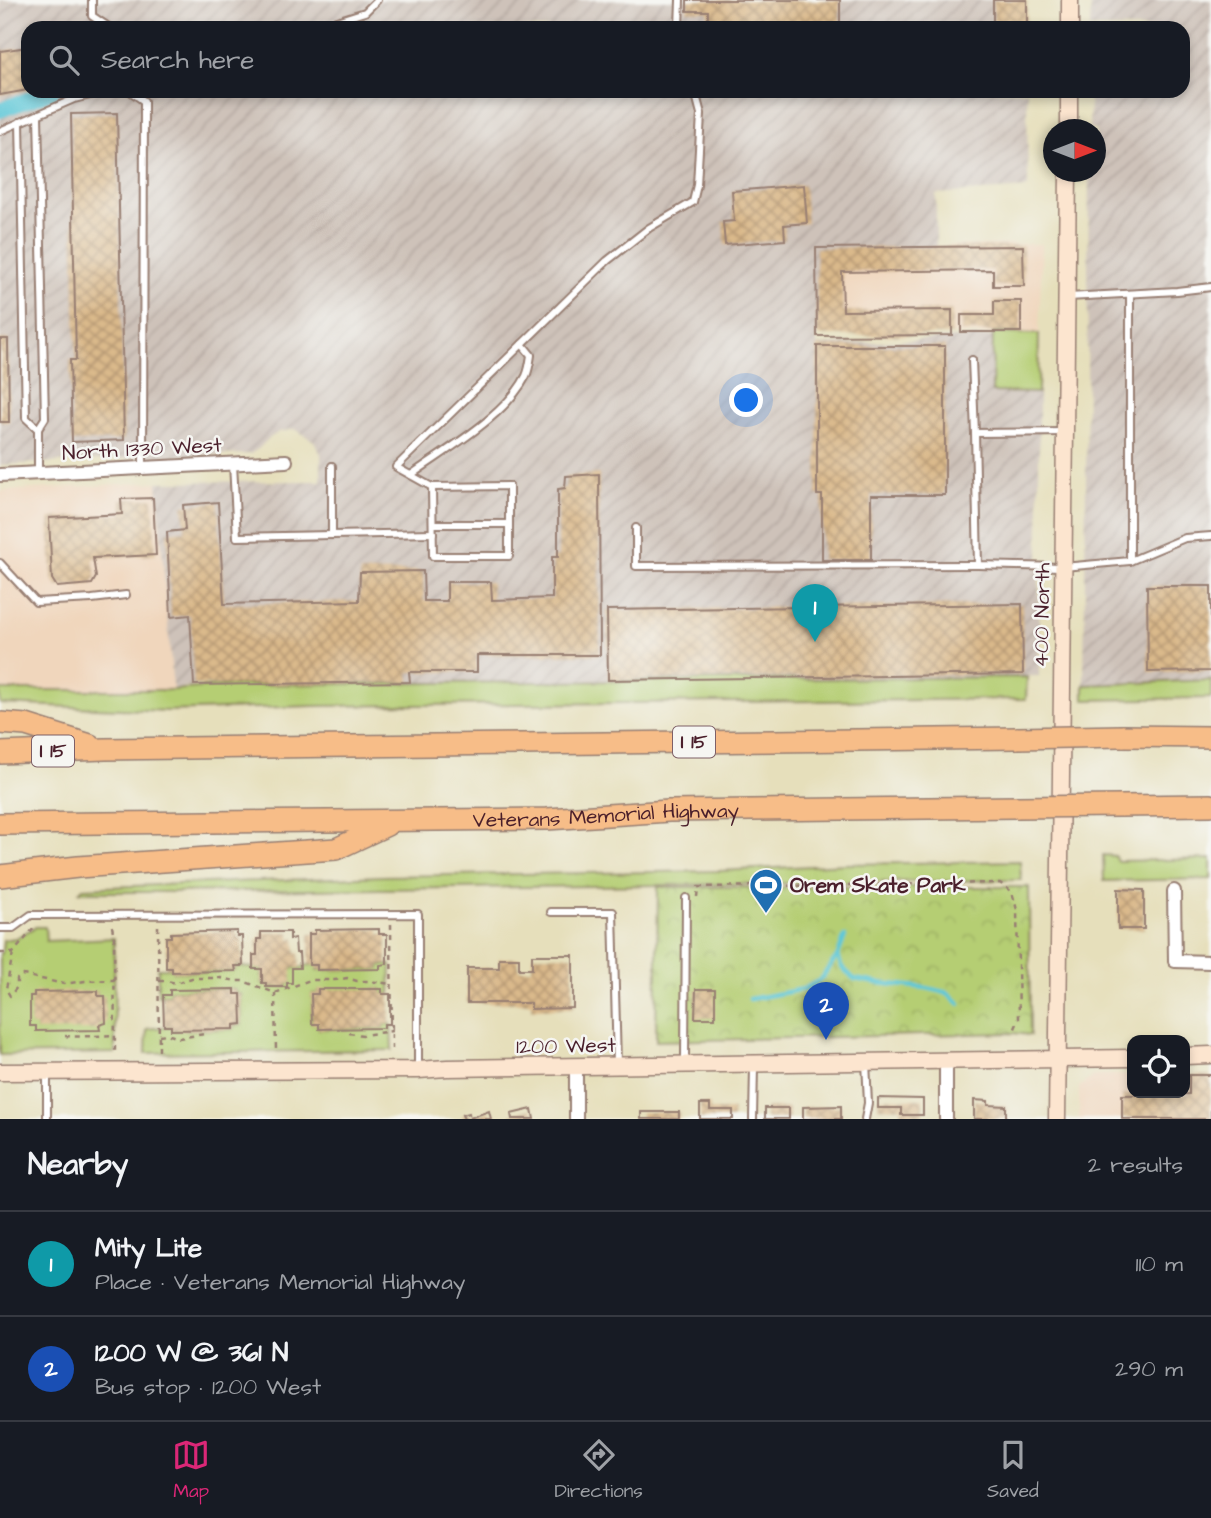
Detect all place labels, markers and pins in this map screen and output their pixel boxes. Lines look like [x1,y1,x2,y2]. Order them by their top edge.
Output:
pin: 1 [792,584,838,642]
sports icon: Orem Skate Park [747,866,785,915]
place label: Orem Skate Park [790,871,966,900]
pin: 2 [803,982,849,1040]

